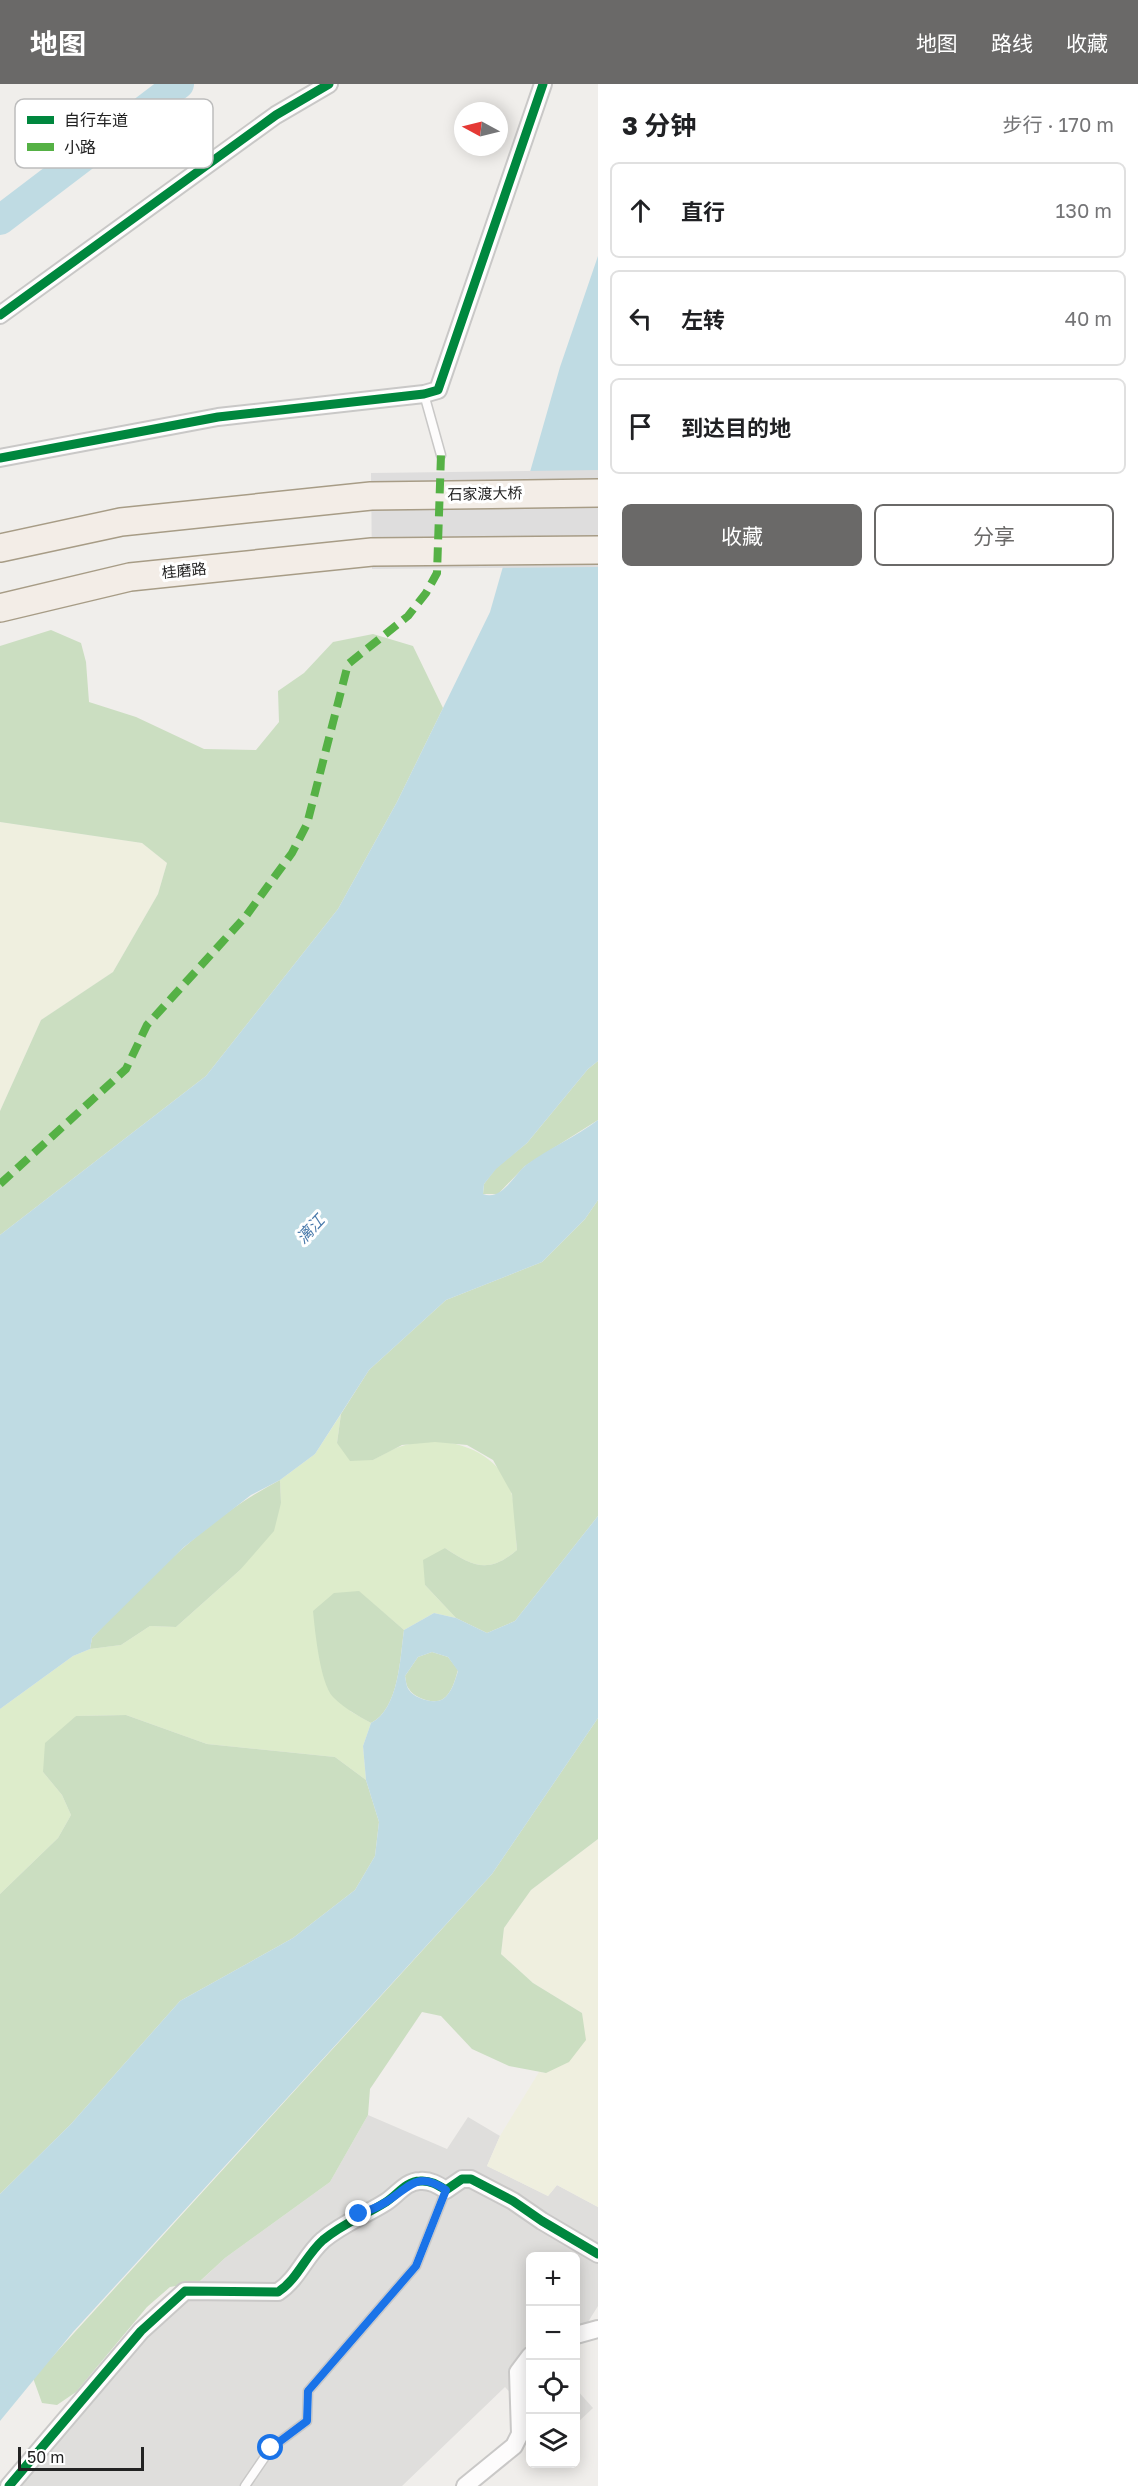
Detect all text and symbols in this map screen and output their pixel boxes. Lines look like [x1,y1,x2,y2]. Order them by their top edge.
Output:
text: 地图 [30,27,86,60]
text: 地图 [916,30,958,56]
text: 路线 [991,30,1033,56]
text: 收藏 [1066,30,1108,56]
legend [15,99,213,168]
north arrow [454,102,508,156]
text: 自行车道 [64,110,128,130]
text: 3 分钟 [622,110,696,141]
text: 步行 · 170 m [1003,112,1114,136]
text: 小路 [64,137,96,157]
icon: ahead [624,194,657,227]
text: 直行 [681,198,725,225]
text: 130 m [1056,198,1112,222]
icon: left [624,302,657,335]
text: 左转 [681,306,725,333]
text: 40 m [1065,306,1112,330]
icon: arrive [624,410,657,443]
text: 到达目的地 [681,414,791,441]
street label: 石家渡大桥 [447,483,523,503]
button: 收藏 [622,504,862,566]
button: 分享 [874,504,1114,566]
street label: 桂磨路 [161,559,207,581]
water label: 漓江 [292,1209,330,1248]
route end [345,2200,371,2226]
map controls [526,2252,580,2468]
button: + [526,2252,580,2306]
button: − [526,2306,580,2360]
button: locate [526,2360,580,2414]
button: layers [526,2414,580,2468]
route start [257,2434,283,2460]
scale bar [18,2444,144,2472]
text: 50 m [27,2447,64,2467]

